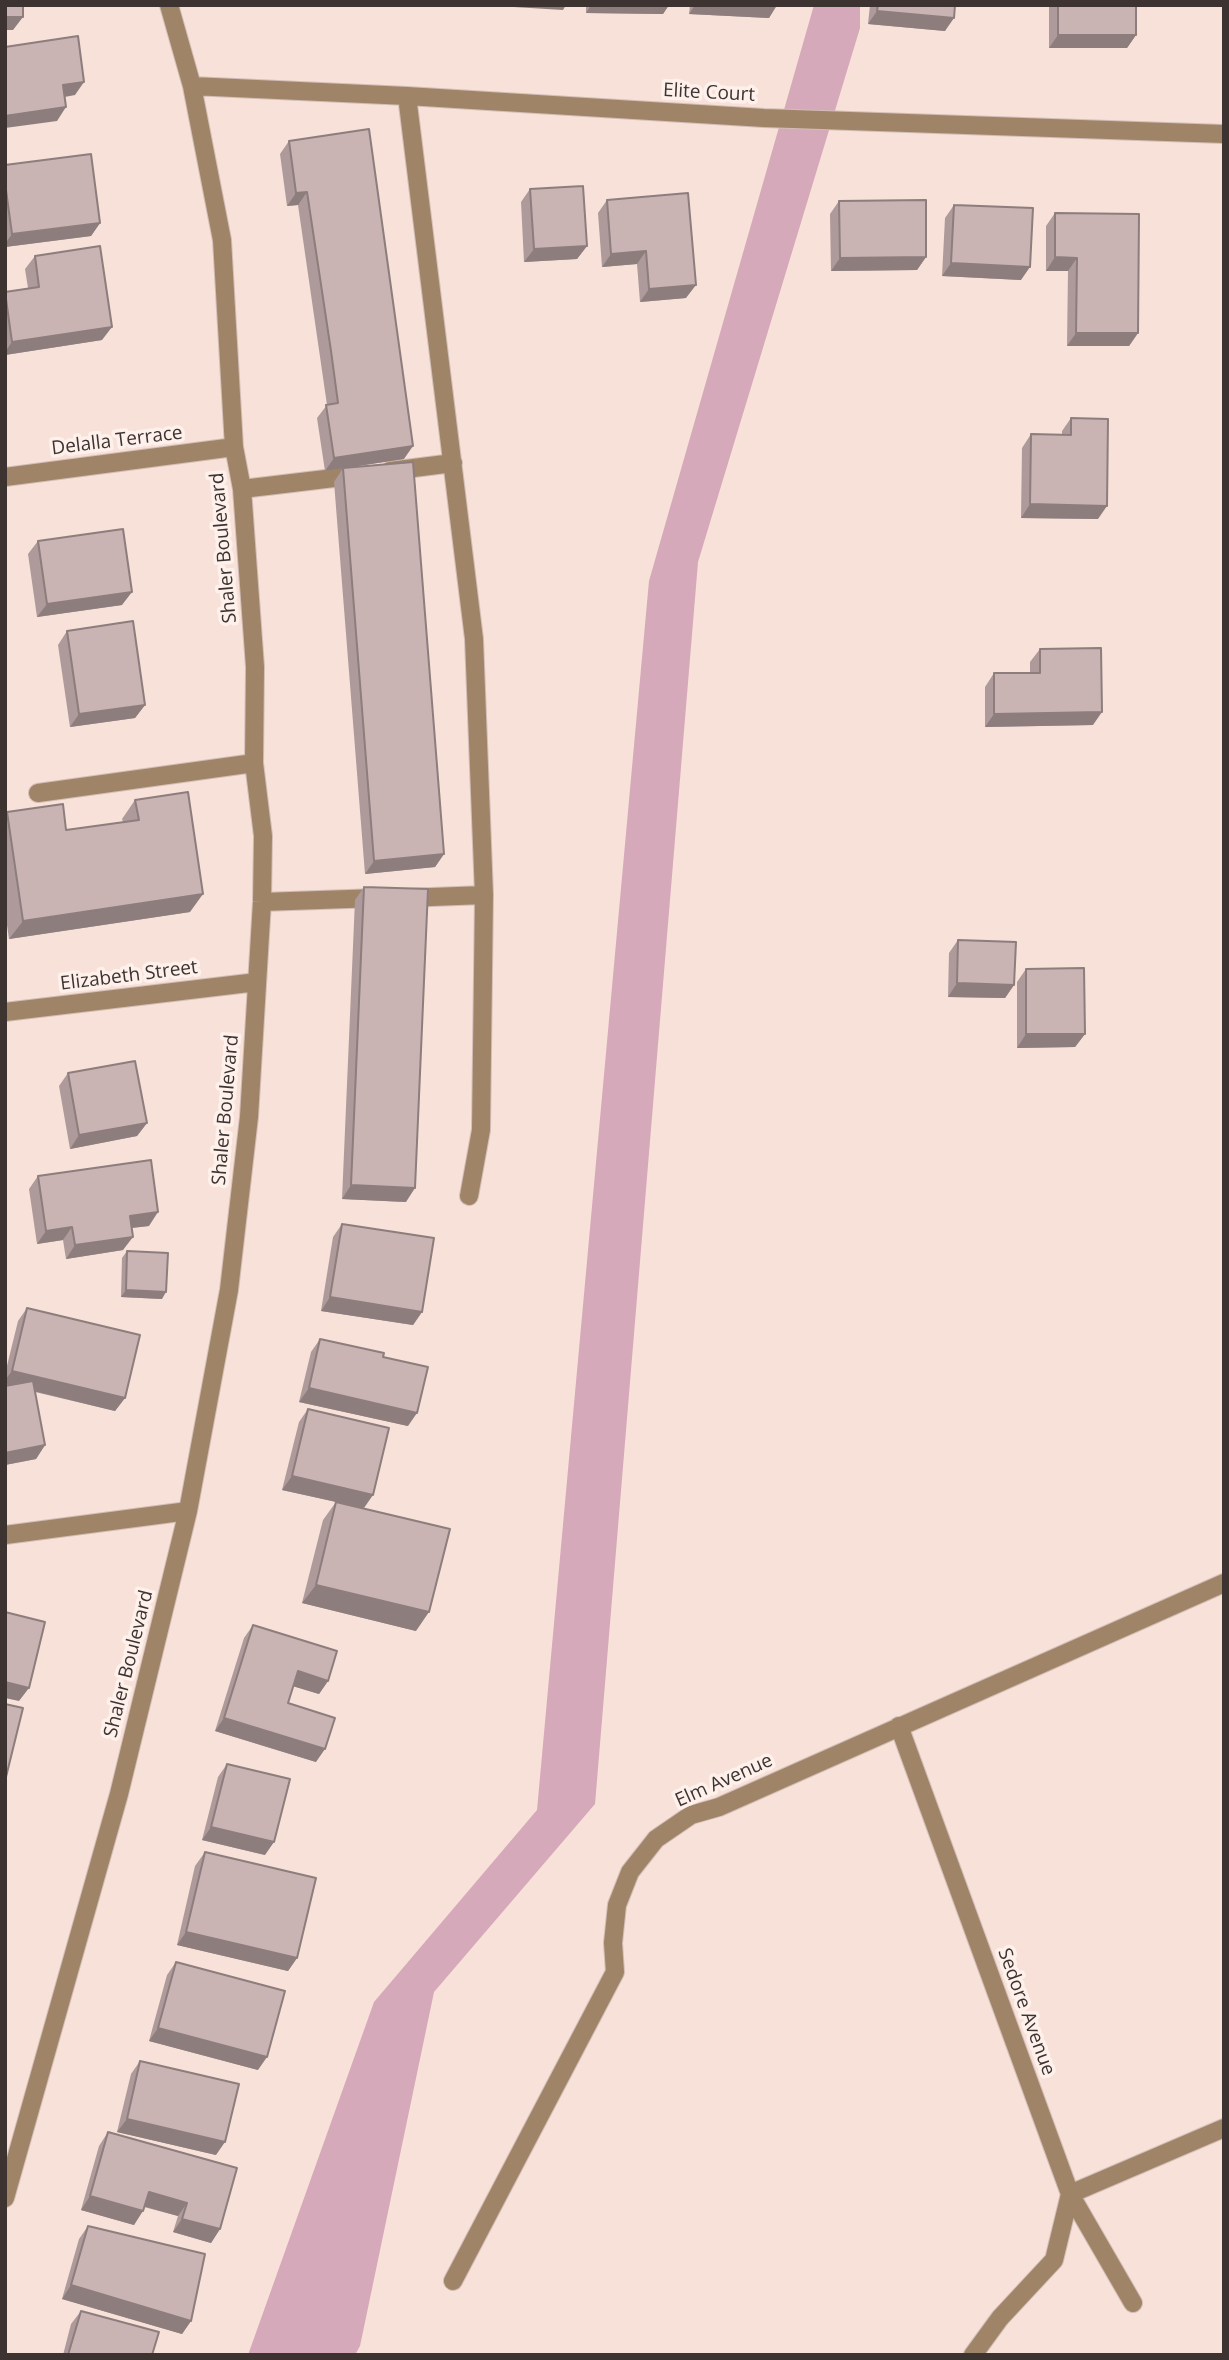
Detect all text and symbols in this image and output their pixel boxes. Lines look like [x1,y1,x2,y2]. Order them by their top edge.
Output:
street label: Elite Court [662,79,756,107]
street label: Delalla Terrace [50,422,184,460]
street label: Shaler Boulevard [206,472,242,624]
street label: Elizabeth Street [59,956,199,996]
street label: Shaler Boulevard [208,1034,244,1186]
street label: Shaler Boulevard [100,1588,158,1740]
street label: Elm Avenue [672,1749,776,1813]
street label: Sedore Avenue [992,1945,1060,2079]

